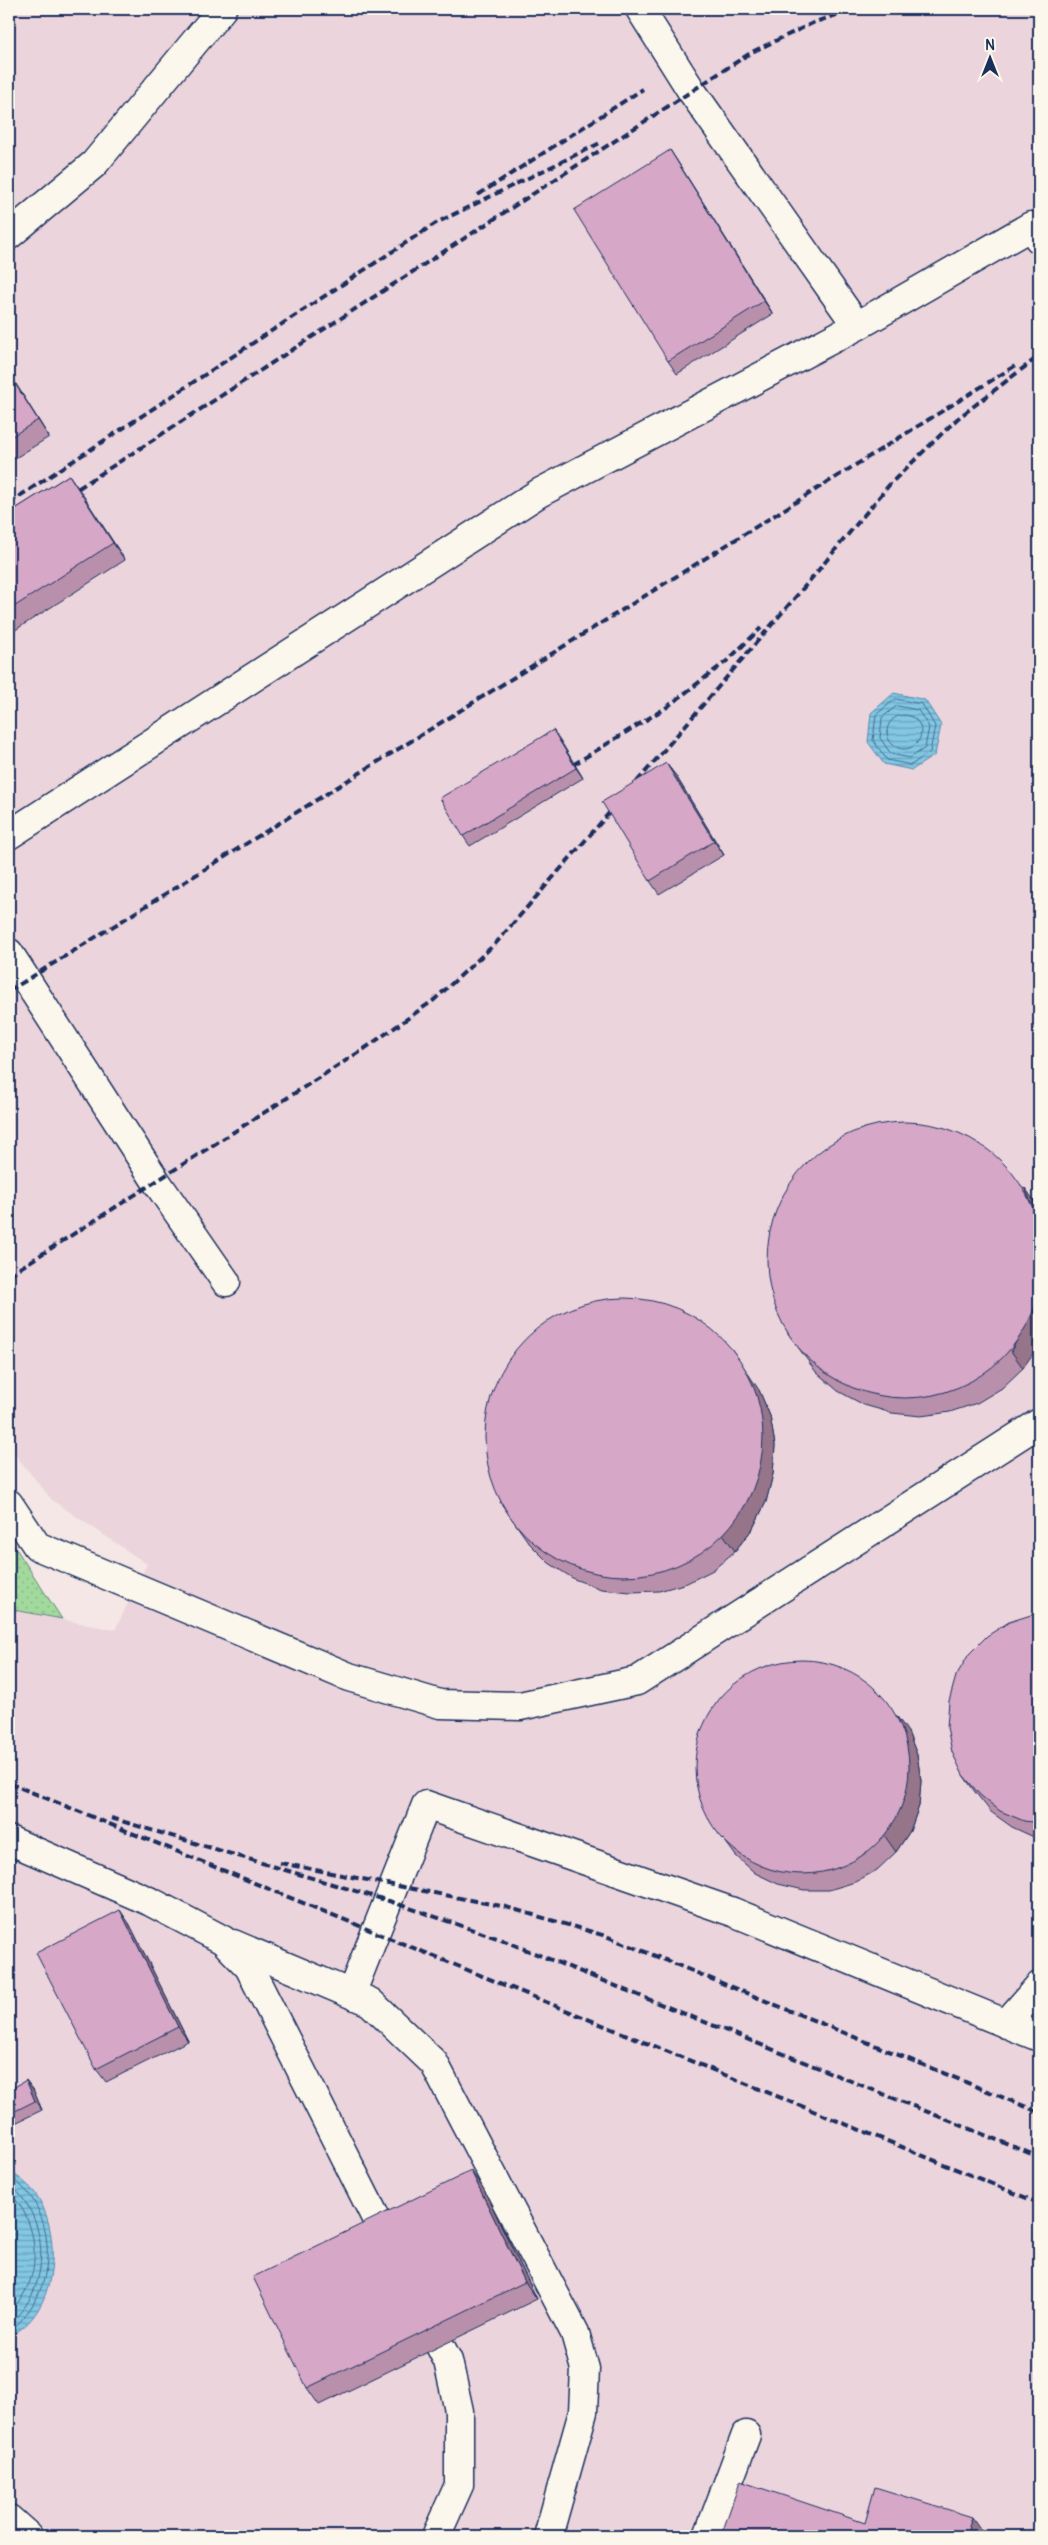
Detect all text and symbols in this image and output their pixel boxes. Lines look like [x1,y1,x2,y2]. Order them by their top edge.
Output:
north arrow [966,32,1016,82]
text: N [985,37,995,54]

